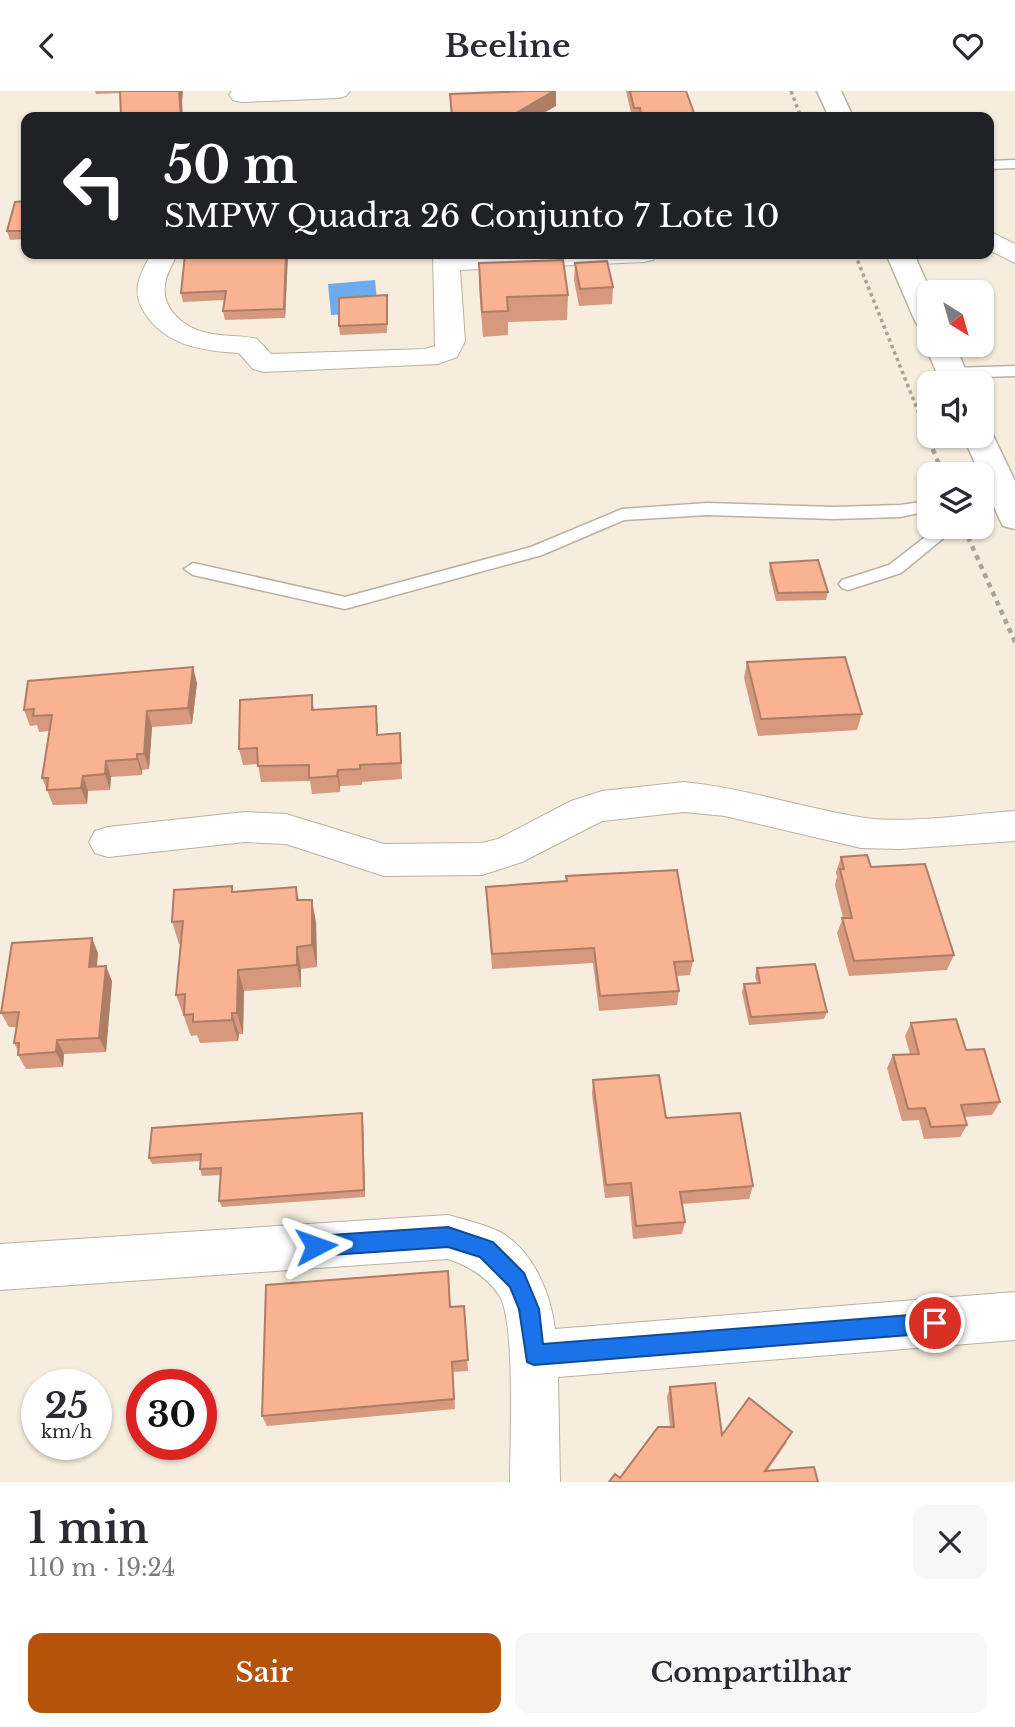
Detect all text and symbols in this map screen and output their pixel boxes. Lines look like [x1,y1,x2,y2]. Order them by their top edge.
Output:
text: Beeline [444,26,571,66]
icon: back [28,27,66,65]
icon: heart [949,27,987,65]
text: 50 m [164,135,297,196]
icon: left [49,140,140,231]
text: SMPW Quadra 26 Conjunto 7 Lote 10 [164,196,780,236]
north arrow [917,280,994,357]
map controls [917,280,994,539]
button: sound [917,371,994,448]
button: layers [917,462,994,539]
position arrow [279,1209,353,1283]
pin [905,1293,965,1353]
icon: arrive [916,1304,954,1342]
speed limit sign: 30 [126,1369,217,1460]
text: 25 [45,1384,88,1427]
text: km/h [41,1421,92,1443]
text: 1 min [28,1502,149,1554]
button: close [913,1505,987,1579]
text: 110 m · 19:24 [28,1554,175,1582]
button: Sair [28,1633,501,1713]
button: Compartilhar [515,1633,987,1713]

